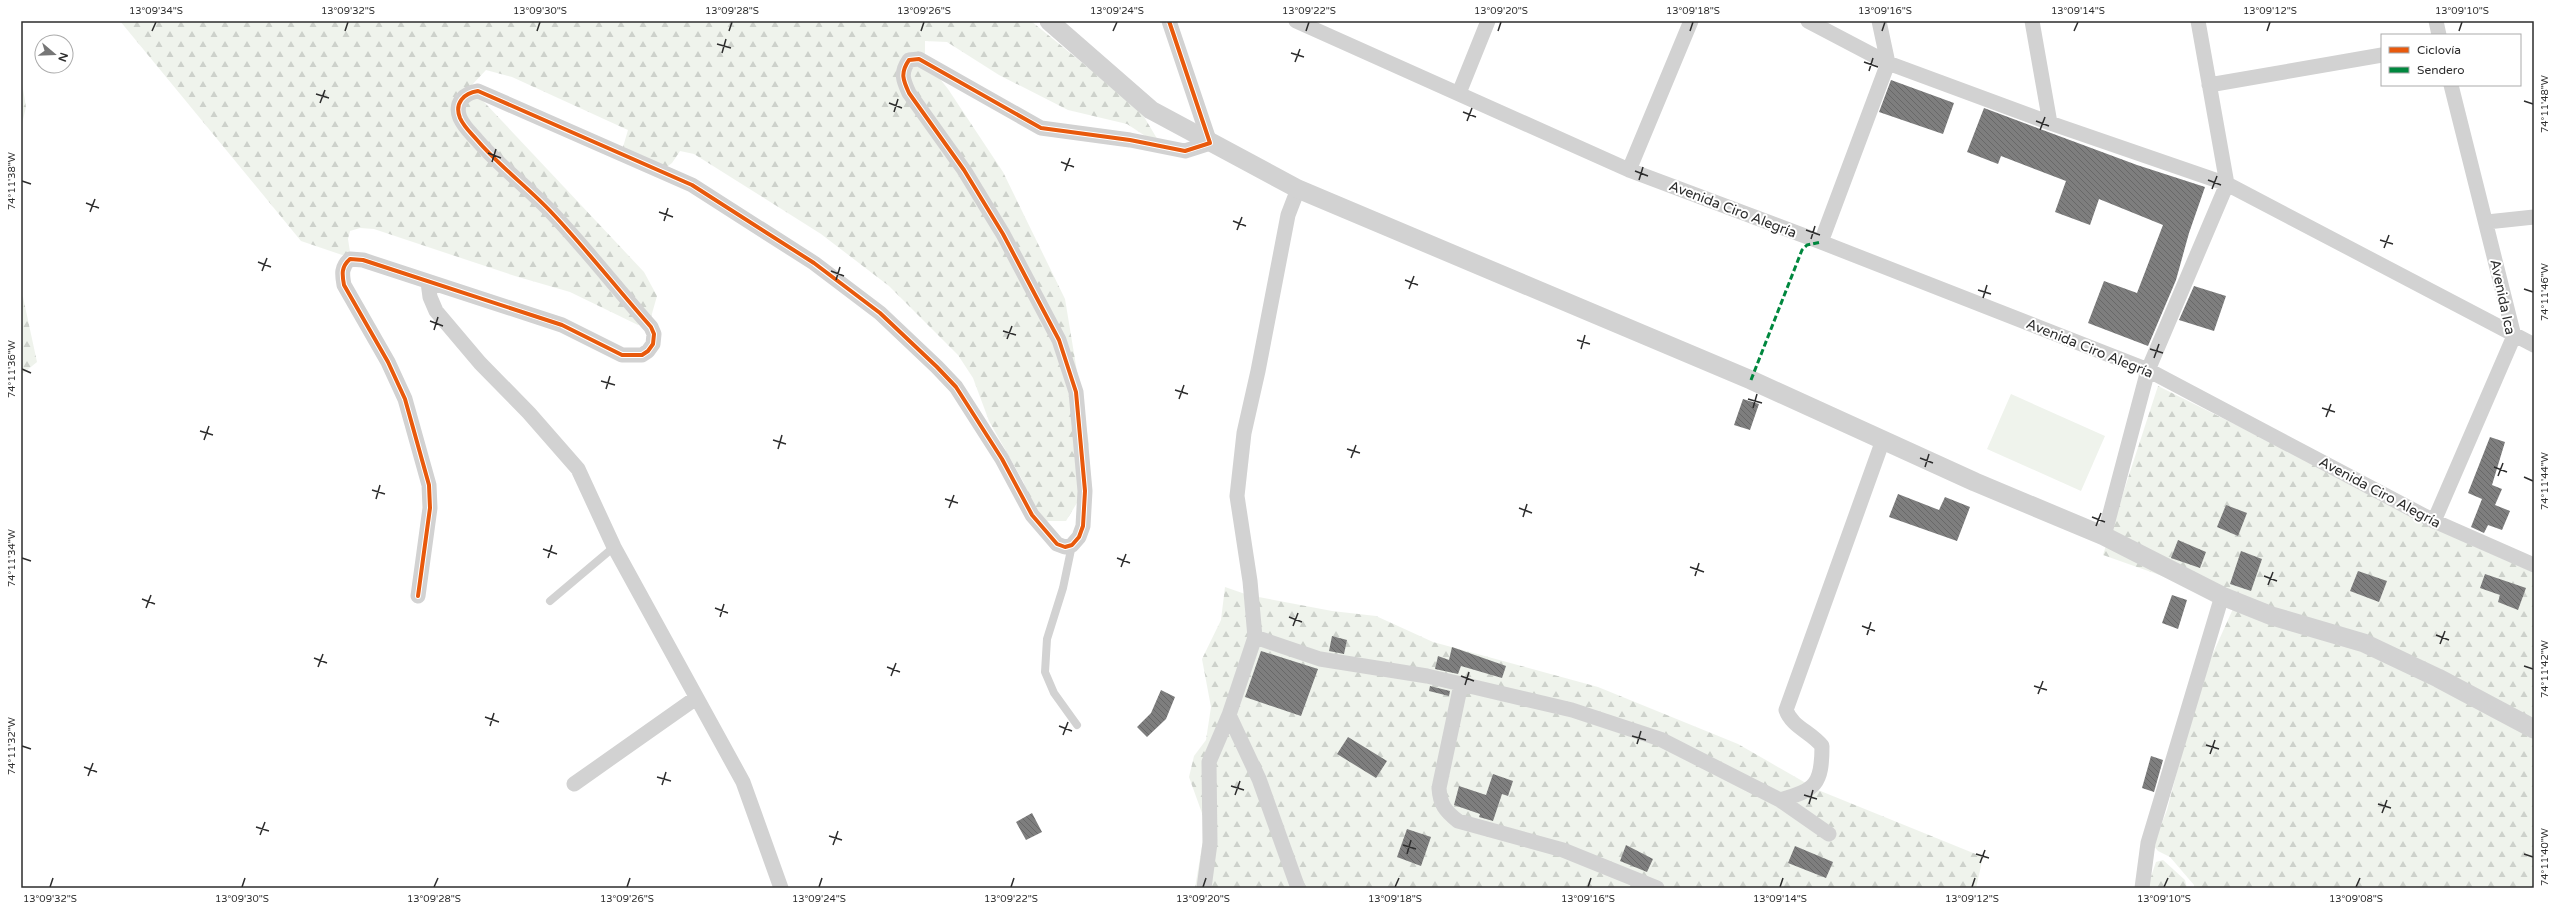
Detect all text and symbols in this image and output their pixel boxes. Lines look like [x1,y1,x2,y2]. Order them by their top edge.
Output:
text: 13°09'34"S [129,5,183,17]
text: 13°09'32"S [321,5,375,17]
text: 13°09'30"S [513,5,567,17]
text: 13°09'28"S [705,5,759,17]
text: 13°09'26"S [897,5,951,17]
text: 13°09'24"S [1090,5,1144,17]
text: 13°09'22"S [1282,5,1336,17]
text: 13°09'20"S [1474,5,1528,17]
text: 13°09'18"S [1666,5,1720,17]
text: 13°09'16"S [1858,5,1912,17]
text: 13°09'14"S [2051,5,2105,17]
text: 13°09'12"S [2243,5,2297,17]
text: 13°09'10"S [2435,5,2489,17]
north arrow [34,34,74,74]
legend [2381,34,2521,86]
text: Ciclovía [2417,43,2461,57]
text: N [55,51,71,63]
text: Sendero [2417,63,2465,77]
text: 74°11'48"W [2539,75,2551,133]
text: 74°11'38"W [6,152,18,210]
street label: Avenida Ciro Alegría [1667,177,1799,242]
street label: Avenida Ica [2486,258,2519,336]
text: 74°11'46"W [2539,263,2551,321]
street label: Avenida Ciro Alegría [2024,315,2156,382]
text: 74°11'36"W [6,340,18,398]
text: 74°11'44"W [2539,452,2551,510]
street label: Avenida Ciro Alegría [2316,453,2444,532]
text: 74°11'34"W [6,529,18,587]
text: 74°11'42"W [2539,640,2551,698]
text: 74°11'32"W [6,717,18,775]
text: 74°11'40"W [2539,828,2551,886]
text: 13°09'32"S [23,893,77,905]
text: 13°09'30"S [215,893,269,905]
text: 13°09'28"S [407,893,461,905]
text: 13°09'26"S [600,893,654,905]
text: 13°09'24"S [792,893,846,905]
text: 13°09'22"S [984,893,1038,905]
text: 13°09'20"S [1176,893,1230,905]
text: 13°09'18"S [1368,893,1422,905]
text: 13°09'16"S [1561,893,1615,905]
text: 13°09'14"S [1753,893,1807,905]
text: 13°09'12"S [1945,893,1999,905]
text: 13°09'10"S [2137,893,2191,905]
text: 13°09'08"S [2329,893,2383,905]

